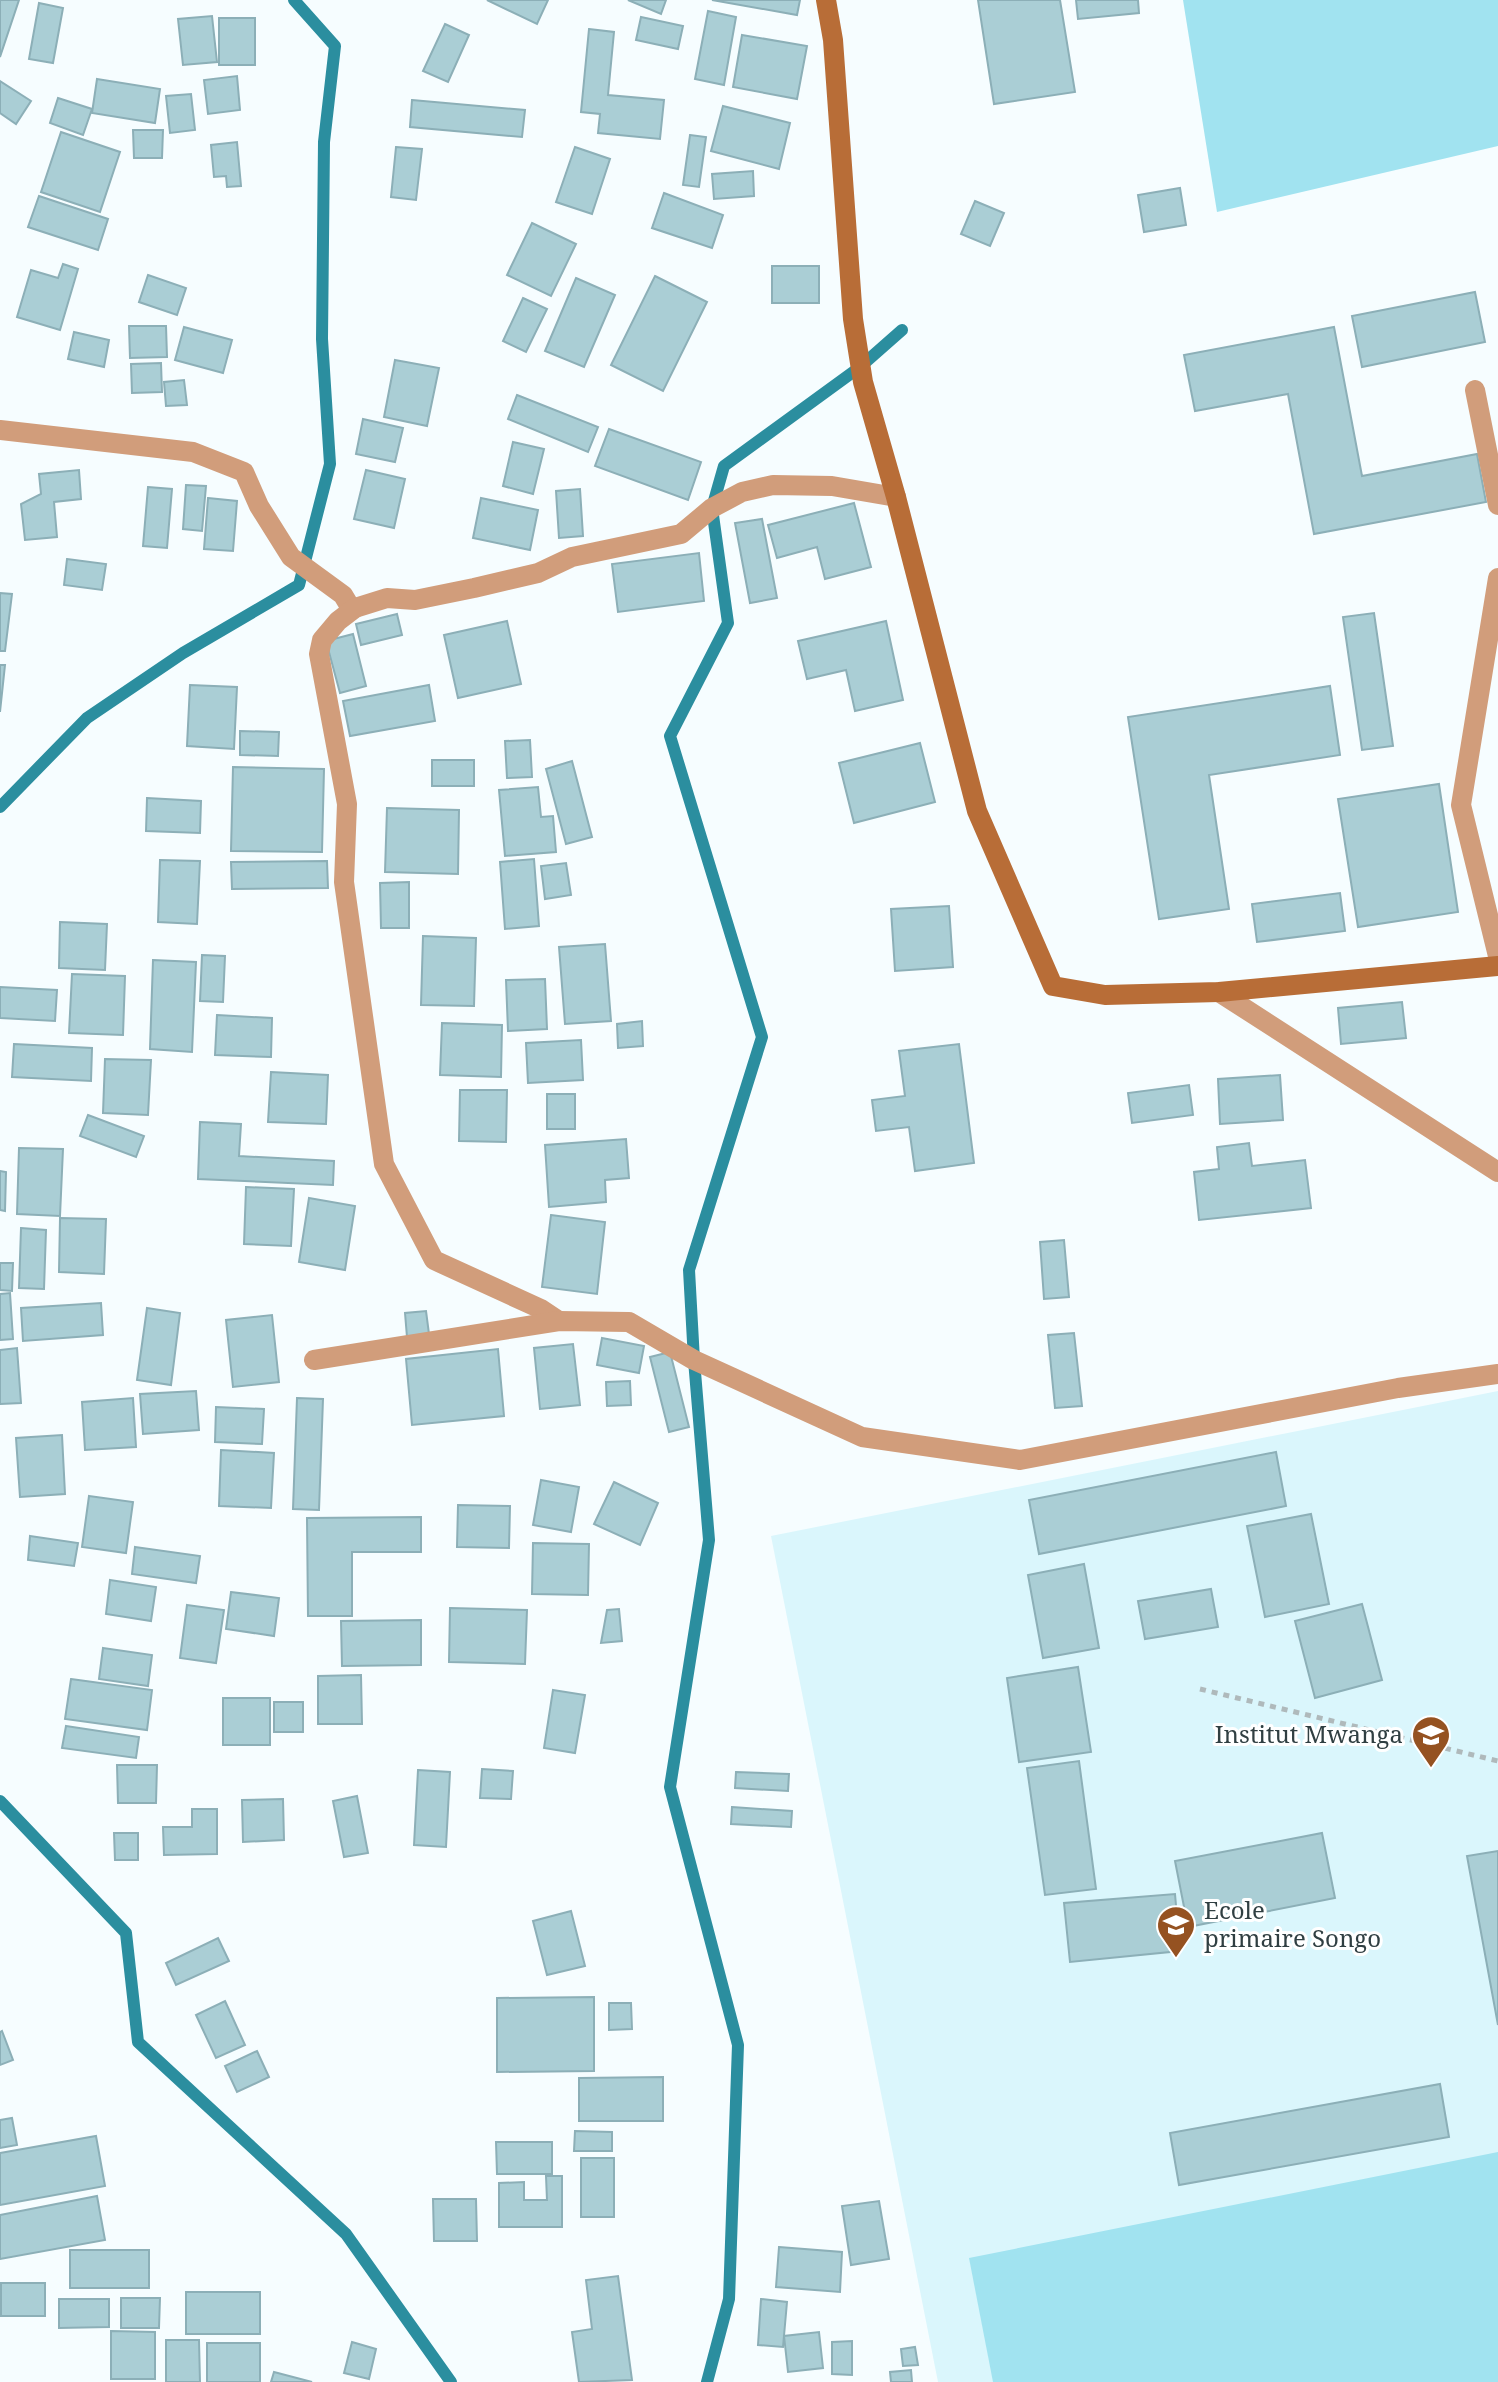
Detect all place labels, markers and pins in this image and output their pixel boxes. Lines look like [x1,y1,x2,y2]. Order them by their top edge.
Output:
school or university icon: Institut Mwanga [1410,1714,1452,1769]
place label: Institut Mwanga [1215,1717,1403,1750]
place label: Ecole primaire Songo [1204,1893,1381,1954]
school or university icon: Ecole primaire Songo [1155,1904,1197,1959]

